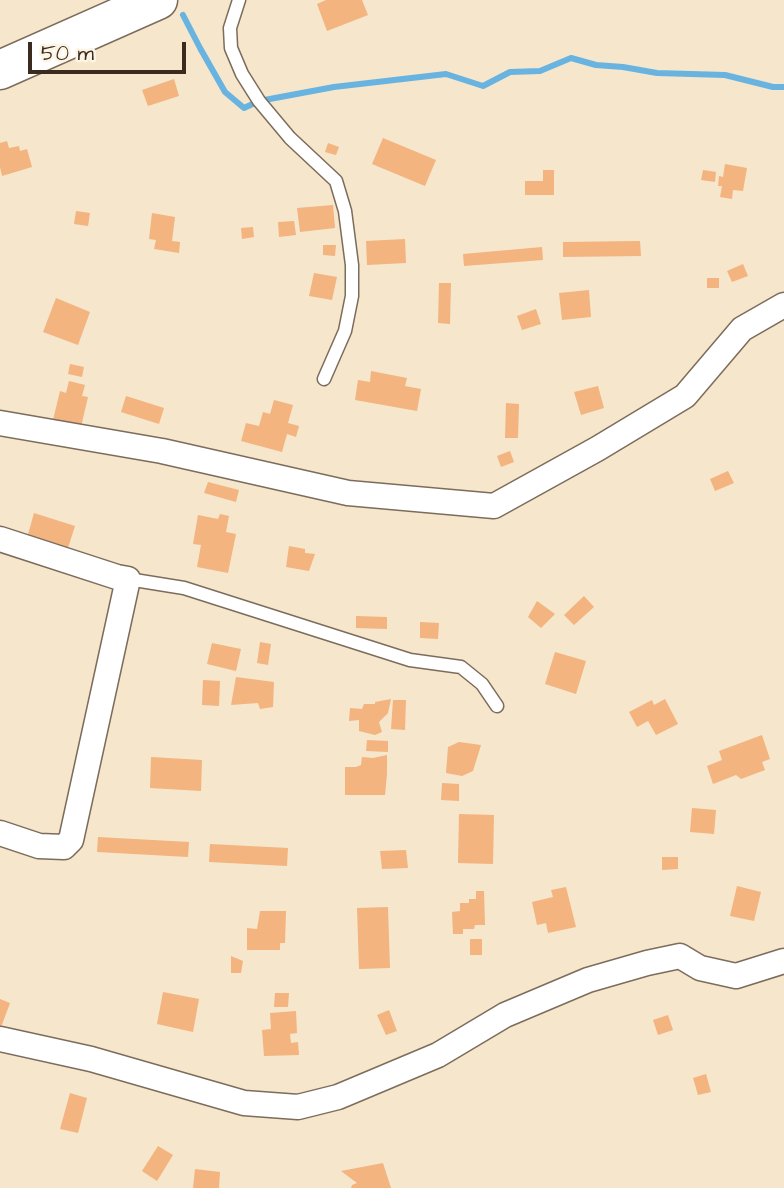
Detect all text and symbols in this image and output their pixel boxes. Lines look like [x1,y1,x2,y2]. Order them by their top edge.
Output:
scale bar [32,28,189,72]
text: 50 m [41,39,94,68]

